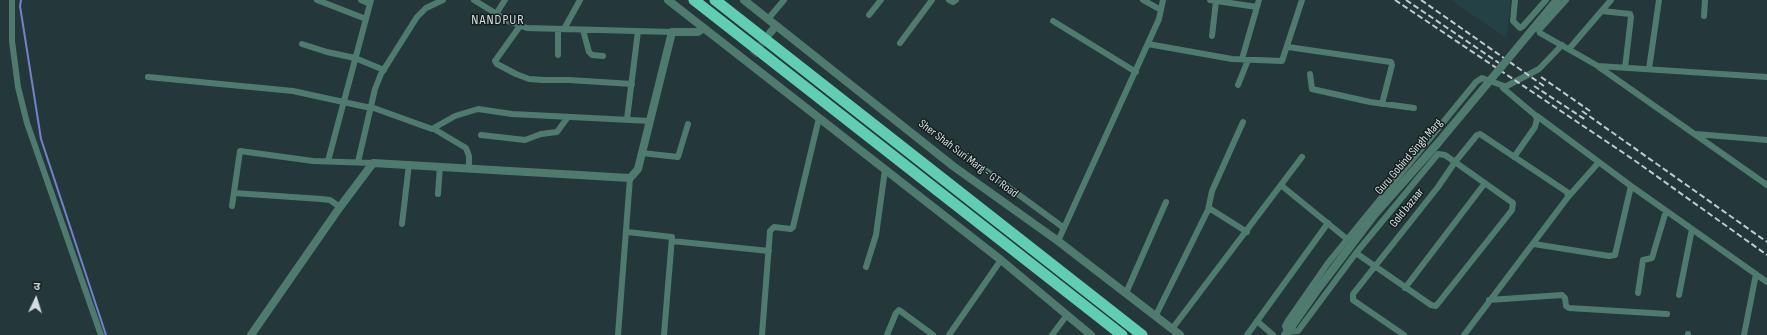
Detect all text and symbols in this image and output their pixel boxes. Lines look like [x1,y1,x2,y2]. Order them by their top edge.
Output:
district label: NANDPUR [471,12,525,28]
street label: Guru Gobind Singh Marg [1372,116,1446,198]
street label: Sher Shah Suri Marg - GT Road [915,117,1021,201]
street label: Gold bazaar [1387,185,1427,231]
north arrow [16,279,56,319]
text: उ [33,280,41,293]

